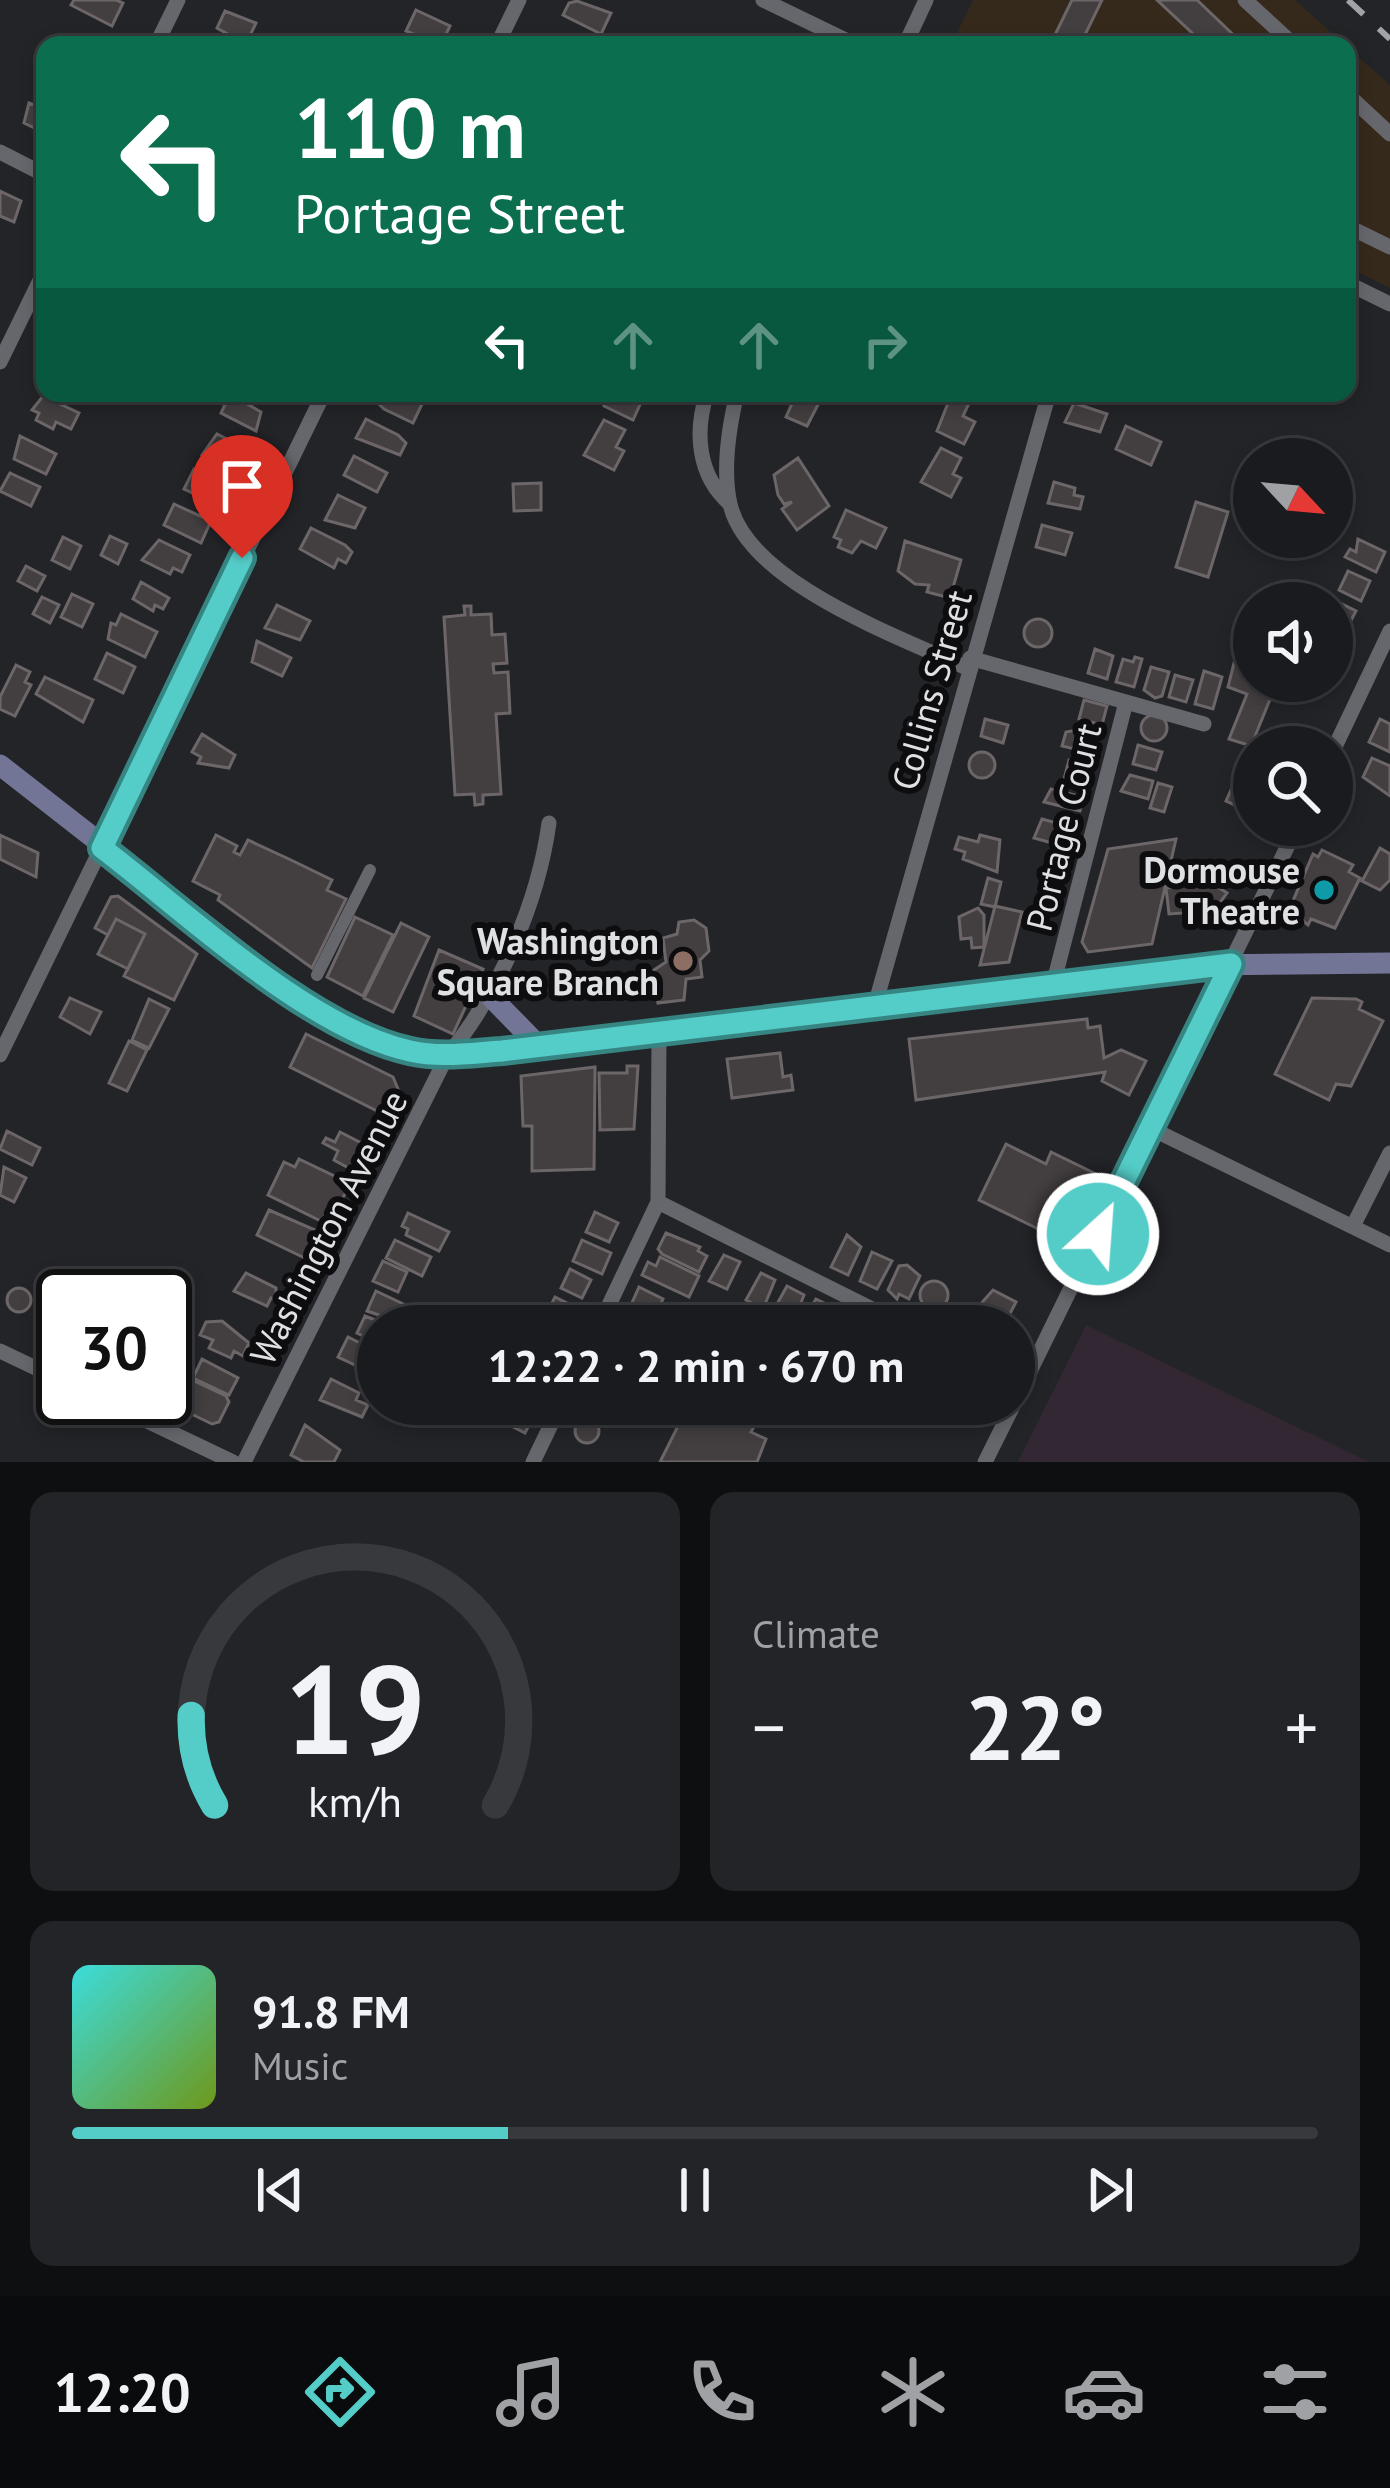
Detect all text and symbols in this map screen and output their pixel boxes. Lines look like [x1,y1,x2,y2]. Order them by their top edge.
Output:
text: 110 m [294,72,526,181]
icon: left [96,84,252,240]
text: Portage Street [294,178,625,248]
icon: left [474,312,540,378]
icon: ahead [600,312,666,378]
icon: ahead [726,312,792,378]
icon: right [852,312,918,378]
pin [191,435,293,558]
north arrow [1233,438,1353,558]
map controls [1233,438,1353,846]
icon: arrive [209,453,275,519]
button: sound [1233,582,1353,702]
street label: Collins Street [880,585,982,795]
street label: Portage Court [1015,718,1111,936]
button: search [1233,726,1353,846]
place label: Dormouse Theatre [1144,846,1300,934]
marker: Dormouse Theatre [1311,877,1337,903]
place label: Washington Square Branch [437,917,659,1005]
marker: Washington Square Branch [670,948,696,974]
street label: Washington Avenue [239,1082,417,1372]
position arrow [1035,1171,1161,1297]
speed limit sign: 30 [36,1269,192,1425]
text: 12:22 · 2 min · 670 m [488,1336,904,1394]
text: Climate [752,1608,880,1659]
text: 19 [284,1627,426,1788]
text: 22° [964,1668,1106,1785]
text: − [752,1684,785,1769]
text: + [1285,1684,1318,1769]
text: km/h [308,1772,402,1828]
text: 91.8 FM [252,1982,410,2040]
text: Music [252,2040,348,2091]
icon: previous [247,2157,313,2223]
icon: pause [662,2157,728,2223]
icon: next [1077,2157,1143,2223]
icon: directions [298,2350,382,2434]
icon: music [489,2350,573,2434]
icon: phone [680,2350,764,2434]
icon: climate [871,2350,955,2434]
icon: car [1062,2350,1146,2434]
icon: filters [1253,2350,1337,2434]
text: 12:20 [54,2357,191,2427]

